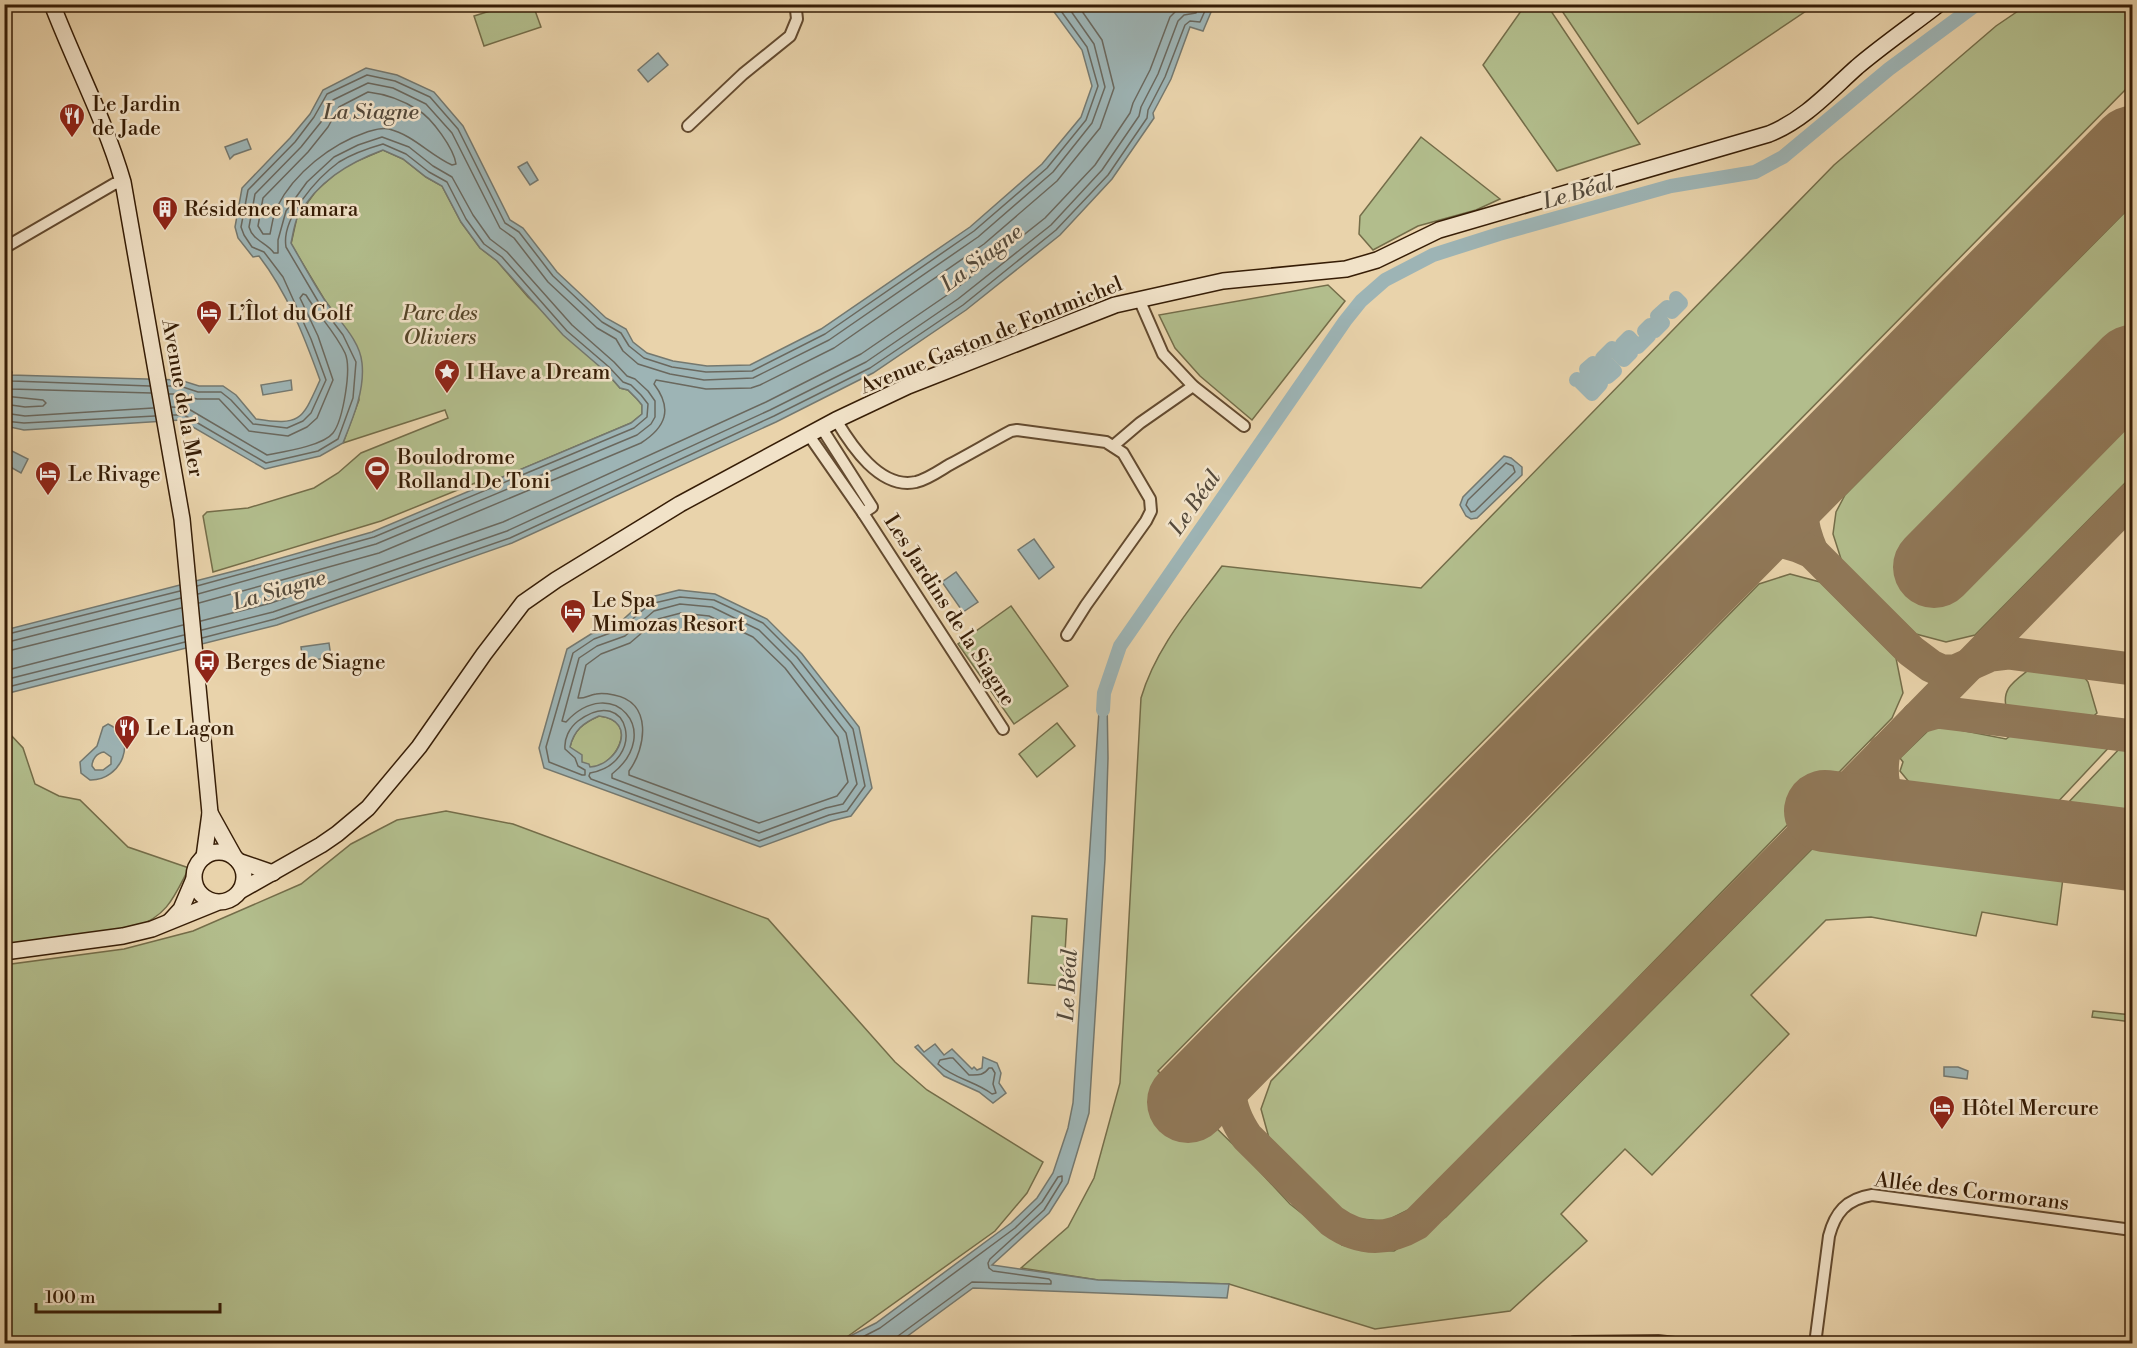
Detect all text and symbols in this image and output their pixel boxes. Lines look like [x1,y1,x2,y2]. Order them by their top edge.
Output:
place label: Le Jardin de Jade [92,92,181,142]
water label: La Siagne [322,99,419,126]
restaurant icon: Le Jardin de Jade [57,101,87,139]
water label: Le Béal [1539,169,1617,216]
building icon: Résidence Tamara [150,194,180,232]
place label: Résidence Tamara [184,197,359,223]
water label: La Siagne [935,219,1028,298]
street label: Avenue Gaston de Fontmichel [855,271,1126,401]
hotel icon: L’Îlot du Golf [194,298,224,336]
place label: L’Îlot du Golf [228,299,353,327]
park label: Parc des Oliviers [401,301,478,351]
street label: Avenue de la Mer [155,316,209,479]
place icon: I Have a Dream [432,357,462,395]
place label: I Have a Dream [466,360,610,386]
place label: Boulodrome Rolland De Toni [396,445,550,495]
sports icon: Boulodrome Rolland De Toni [362,454,392,492]
hotel icon: Le Rivage [33,459,63,497]
place label: Le Rivage [68,462,161,488]
water label: Le Béal [1163,465,1227,541]
street label: Les Jardins de la Siagne [878,510,1021,711]
water label: La Siagne [229,564,329,617]
place label: Le Spa Mimozas Resort [592,588,746,638]
hotel icon: Le Spa Mimozas Resort [558,597,588,635]
bus stop icon: Berges de Siagne [192,647,222,685]
place label: Berges de Siagne [225,650,386,676]
restaurant icon: Le Lagon [112,713,142,751]
place label: Le Lagon [146,716,235,742]
water label: Le Béal [1053,948,1084,1023]
hotel icon: Hôtel Mercure [1927,1093,1957,1131]
place label: Hôtel Mercure [1962,1096,2099,1122]
street label: Allée des Cormorans [1872,1167,2071,1217]
scale bar [36,1276,220,1314]
text: 100 m [45,1286,96,1309]

